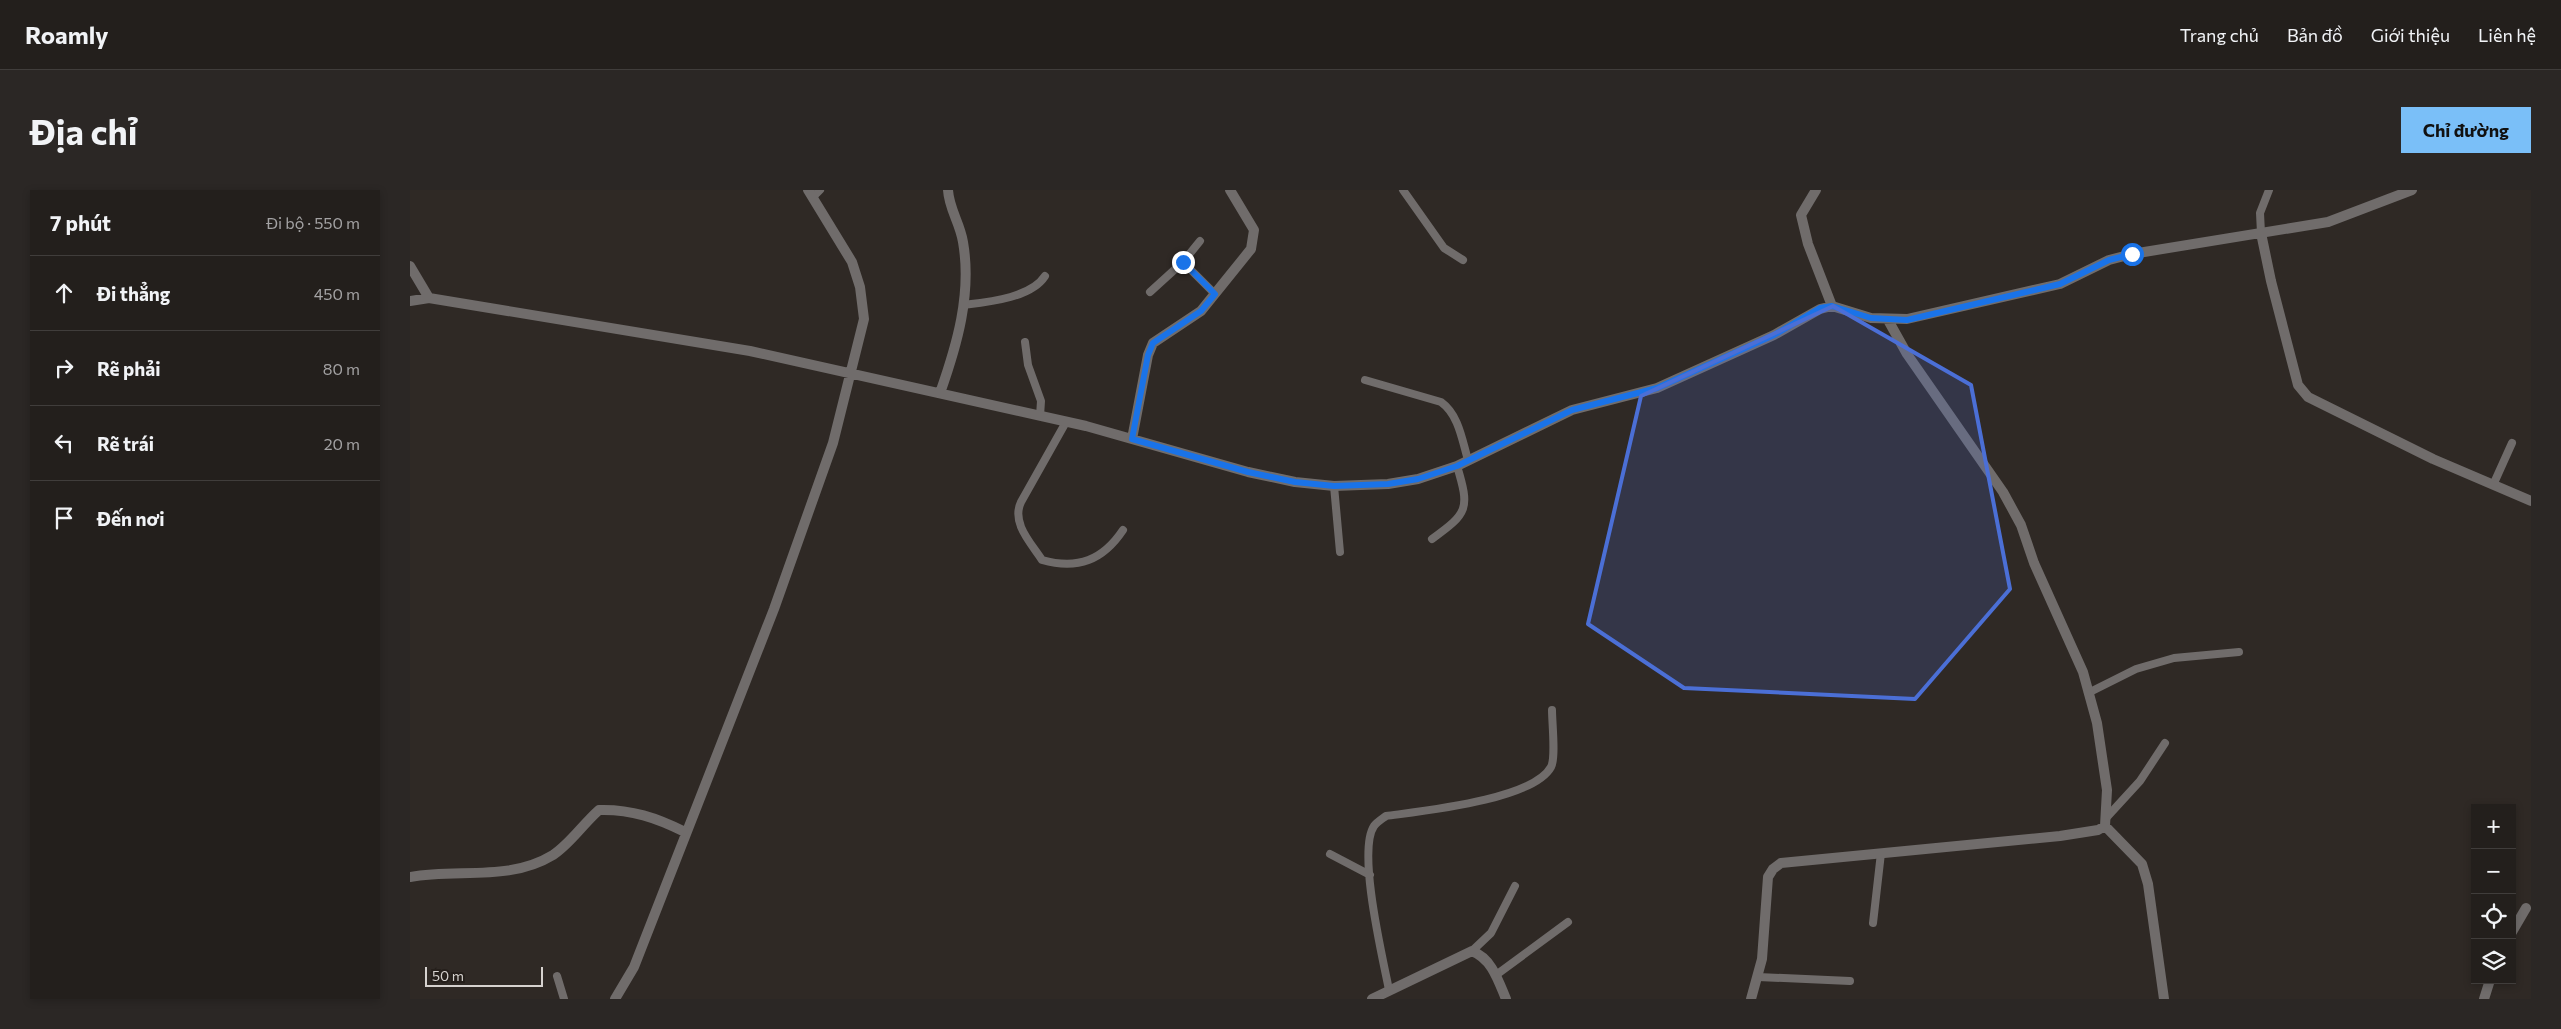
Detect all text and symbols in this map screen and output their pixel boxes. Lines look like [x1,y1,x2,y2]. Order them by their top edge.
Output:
text: Roamly [25,20,108,49]
text: Trang chủ [2180,24,2259,46]
text: Bản đồ [2287,24,2343,46]
text: Giới thiệu [2371,24,2450,46]
text: Liên hệ [2478,24,2536,46]
button: Chỉ đường [2401,107,2531,153]
text: Địa chỉ [30,109,138,152]
text: 7 phút [50,210,111,235]
text: Đi bộ · 550 m [266,213,360,232]
route start [2121,243,2144,266]
route end [1172,251,1195,274]
icon: ahead [50,279,78,307]
text: Đi thẳng [97,282,170,305]
text: 450 m [314,284,360,303]
icon: right [50,354,78,382]
text: Rẽ phải [97,357,161,380]
text: 80 m [323,359,360,378]
icon: left [50,429,78,457]
text: Rẽ trái [97,432,154,455]
text: 20 m [324,434,360,453]
icon: arrive [50,504,78,532]
text: Đến nơi [97,507,165,530]
map controls [2471,804,2516,984]
button: + [2471,804,2516,849]
button: − [2471,849,2516,894]
button: locate [2471,894,2516,939]
button: layers [2471,939,2516,984]
scale bar [425,964,542,987]
text: 50 m [432,967,464,984]

